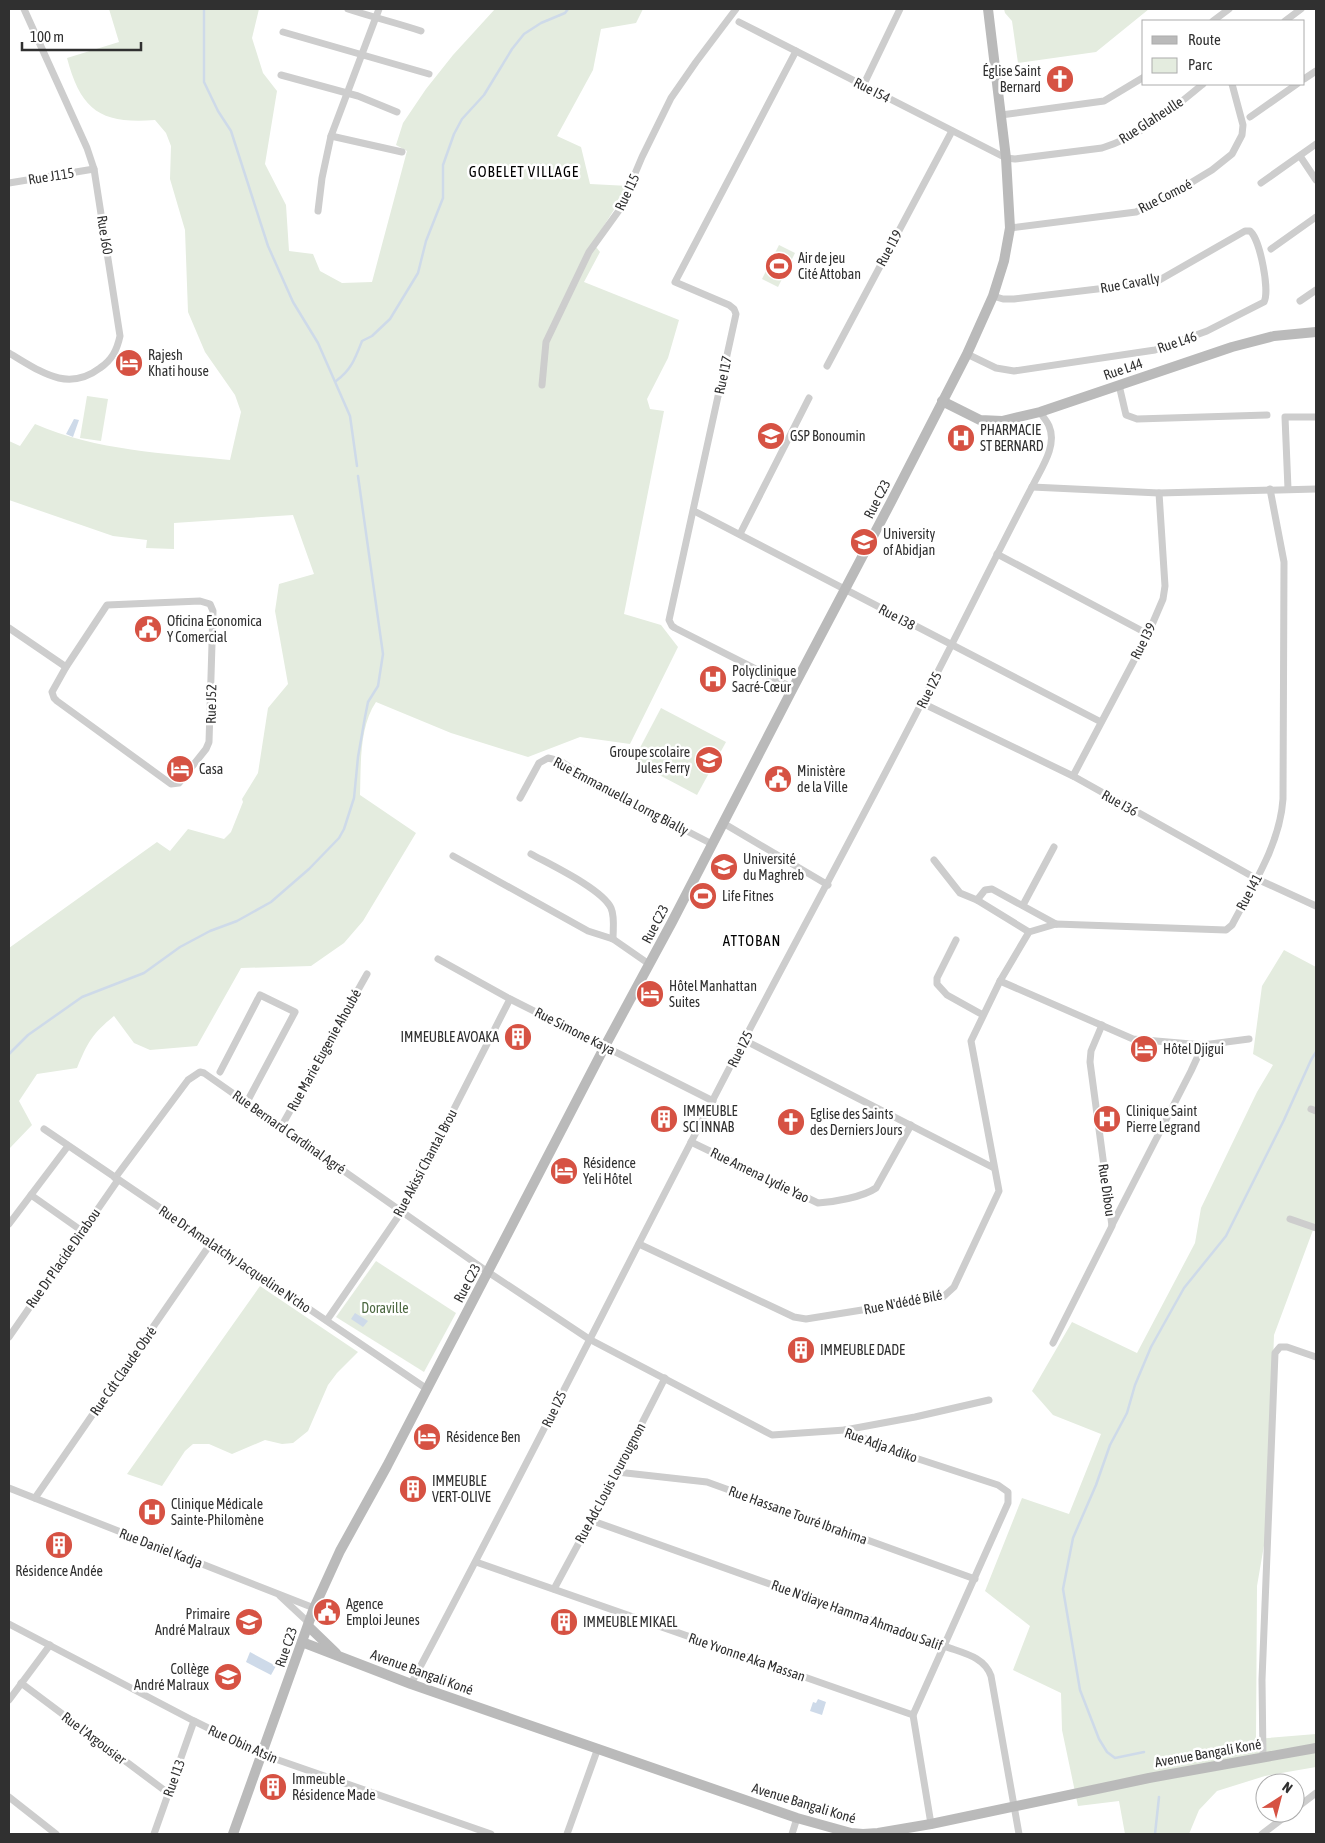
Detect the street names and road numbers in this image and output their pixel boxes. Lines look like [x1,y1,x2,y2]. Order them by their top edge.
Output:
street label: Rue I54 [851,74,893,106]
street label: Rue Glaheulle [1116,93,1186,147]
street label: Rue J115 [27,164,75,188]
street label: Rue I15 [612,171,642,213]
street label: Rue Comoé [1136,176,1194,216]
street label: Rue J60 [94,214,116,256]
street label: Rue I19 [873,227,905,269]
street label: Rue Cavally [1099,270,1161,296]
street label: Rue L46 [1155,328,1199,356]
street label: Rue I17 [711,354,735,396]
street label: Rue L44 [1101,355,1145,383]
street label: Rue C23 [860,477,894,521]
street label: Rue I38 [876,601,918,633]
street label: Rue I39 [1127,620,1159,662]
street label: Rue I25 [913,669,945,711]
street label: Rue J52 [203,684,219,724]
street label: Rue Emmanuella Lorng Bially [551,754,691,839]
street label: Rue I36 [1099,787,1141,820]
street label: Rue I41 [1233,871,1265,913]
street label: Rue C23 [638,902,672,946]
street label: Rue Marie Eugenie Ahoubé [284,986,364,1114]
street label: Rue Simone Kaya [532,1004,618,1058]
street label: Rue I25 [724,1028,756,1070]
street label: Rue Bernard Cardinal Agré [229,1087,349,1177]
street label: Rue Akissi Chantal Brou [390,1106,460,1220]
street label: Rue Amena Lydie Yao [708,1144,812,1206]
street label: Rue Dibou [1095,1163,1119,1217]
street label: Rue Dr Amalatchy Jacqueline N'cho [156,1202,314,1316]
street label: Rue Dr Placide Dirabou [23,1205,103,1311]
street label: Rue C23 [450,1261,484,1305]
street label: Rue N'dédé Bilé [862,1287,944,1317]
street label: Rue Cdt Claude Obré [86,1324,160,1418]
street label: Rue I25 [538,1388,570,1430]
street label: Rue Adc Louis Lourougnon [572,1420,648,1546]
street label: Rue Adja Adiko [842,1424,920,1466]
street label: Rue Hassane Touré Ibrahima [726,1482,870,1548]
street label: Rue Daniel Kadja [117,1525,205,1571]
street label: Rue N'diaye Hamma Ahmadou Salif [769,1577,945,1653]
street label: Rue C23 [272,1625,300,1669]
street label: Rue Yvonne Aka Massan [687,1630,807,1684]
street label: Avenue Bangali Koné [369,1646,475,1698]
street label: Rue l'Argousier [59,1709,130,1768]
street label: Rue Obin Atsin [206,1722,280,1766]
street label: Avenue Bangali Koné [1153,1736,1263,1770]
street label: Rue I13 [160,1757,188,1799]
street label: Avenue Bangali Koné [750,1780,858,1826]

